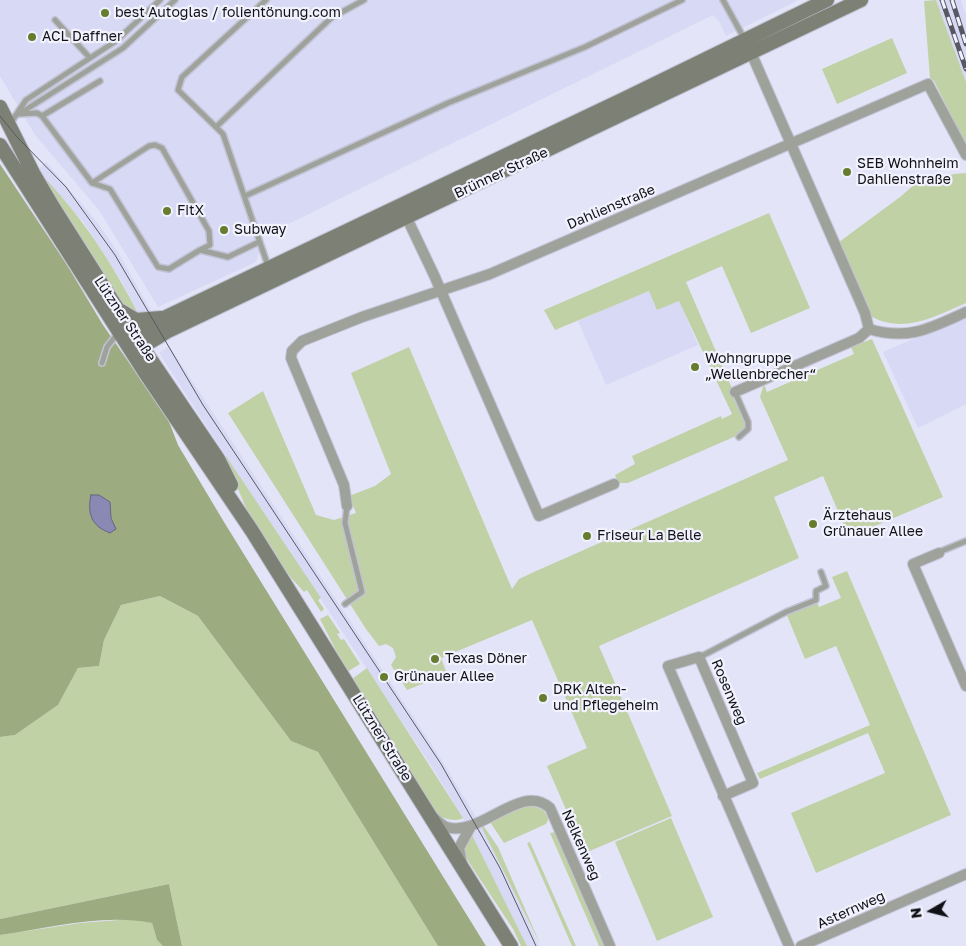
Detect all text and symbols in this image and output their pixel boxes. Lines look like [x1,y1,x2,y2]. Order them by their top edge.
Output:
place label: best Autoglas / folientönung.com [115,5,341,21]
marker: best Autoglas / folientönung.com [99,7,111,19]
place label: ACL Daffner [42,29,122,45]
marker: ACL Daffner [26,31,38,43]
street label: Brünner Straße [452,144,550,202]
place label: SEB Wohnheim Dahlienstraße [857,156,959,188]
marker: SEB Wohnheim Dahlienstraße [841,166,853,178]
street label: Dahlienstraße [565,181,657,233]
place label: FitX [177,203,204,219]
marker: FitX [161,205,173,217]
place label: Subway [234,222,286,238]
marker: Subway [218,224,230,236]
street label: Lützner Straße [90,273,160,365]
place label: Wohngruppe „Wellenbrecher“ [705,351,816,384]
marker: Wohngruppe „Wellenbrecher“ [689,361,701,373]
place label: Ärztehaus Grünauer Allee [823,508,923,540]
marker: Ärztehaus Grünauer Allee [807,518,819,530]
place label: Friseur La Belle [597,528,701,544]
marker: Friseur La Belle [581,530,593,542]
place label: Texas Döner [445,651,527,667]
marker: Texas Döner [429,653,441,665]
street label: Rosenweg [708,657,750,727]
place label: Grünauer Allee [394,669,494,685]
marker: Grünauer Allee [378,671,390,683]
place label: DRK Alten- und Pflegeheim [553,682,659,714]
street label: Lützner Straße [349,692,415,784]
marker: DRK Alten- und Pflegeheim [537,692,549,704]
street label: Nelkenweg [558,807,604,883]
north arrow [906,886,956,936]
street label: Asternweg [815,888,887,932]
text: N [906,907,925,920]

